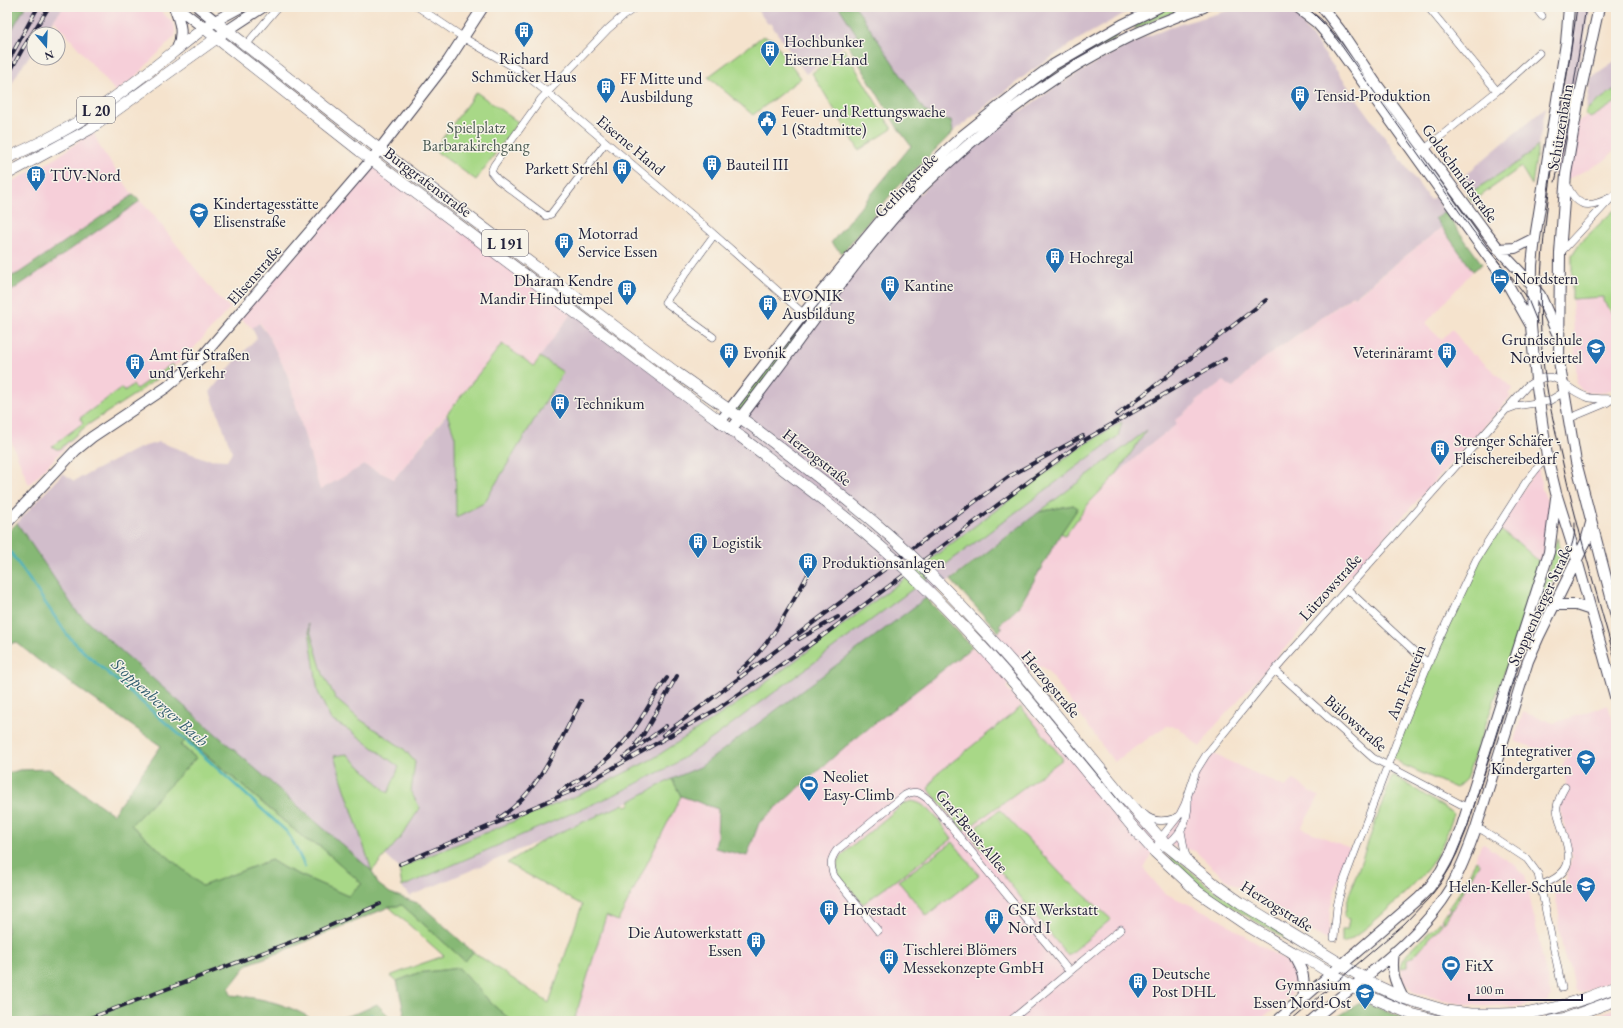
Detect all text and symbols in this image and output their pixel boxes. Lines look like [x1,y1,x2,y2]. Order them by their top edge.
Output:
building icon: Richard Schmücker Haus [513,20,535,48]
north arrow [26,26,66,66]
place label: Hochbunker Eiserne Hand [784,31,868,70]
building icon: Hochbunker Eiserne Hand [759,39,781,67]
text: N [43,47,56,64]
place label: Richard Schmücker Haus [472,48,576,87]
place label: FF Mitte und Ausbildung [619,68,703,107]
building icon: FF Mitte und Ausbildung [595,76,617,104]
street label: Schützenbahn [1542,82,1578,172]
building icon: Tensid-Produktion [1289,84,1311,112]
place label: Tensid-Produktion [1314,85,1431,106]
road number: L 20 [77,97,115,123]
place label: Feuer- und Rettungswache 1 (Stadtmitte) [781,101,946,140]
public building icon: Feuer- und Rettungswache 1 (Stadtmitte) [756,109,778,137]
street label: Eiserne Hand [592,110,670,180]
park label: Spielplatz Barbarakirchgang [422,117,531,156]
street label: Goldschmidtstraße [1417,120,1503,226]
street label: Burggrafenstraße [380,142,476,222]
street label: Gerlingstraße [870,148,942,222]
building icon: Bauteil III [701,153,723,181]
place label: Bauteil III [726,154,789,175]
building icon: Parkett Strehl [611,157,633,185]
place label: Parkett Strehl [525,158,608,179]
building icon: TÜV-Nord [25,164,47,192]
place label: TÜV-Nord [50,165,121,186]
place label: Kindertagesstätte Elisenstraße [213,193,319,232]
school or university icon: Kindertagesstätte Elisenstraße [188,201,210,229]
place label: Motorrad Service Essen [578,223,658,262]
road number: L 191 [482,230,528,256]
building icon: Motorrad Service Essen [553,231,575,259]
street label: Elisenstraße [222,241,286,309]
building icon: Hochregal [1044,246,1066,274]
place label: Hochregal [1069,247,1134,268]
hotel icon: Nordstern [1489,267,1511,295]
place label: Nordstern [1514,268,1579,289]
place label: Dharam Kendre Mandir Hindutempel [480,270,613,309]
building icon: Kantine [879,274,901,302]
place label: Kantine [904,275,953,296]
building icon: Dharam Kendre Mandir Hindutempel [616,278,638,306]
place label: EVONIK Ausbildung [781,285,856,324]
building icon: EVONIK Ausbildung [757,293,779,321]
place label: Grundschule Nordviertel [1502,329,1582,368]
school or university icon: Grundschule Nordviertel [1585,337,1607,365]
building icon: Evonik [718,341,740,369]
building icon: Veterinäramt [1436,341,1458,369]
place label: Evonik [743,342,786,363]
place label: Veterinäramt [1353,342,1433,363]
place label: Amt für Straßen und Verkehr [148,344,250,383]
building icon: Amt für Straßen und Verkehr [124,352,146,380]
building icon: Technikum [549,392,571,420]
place label: Technikum [574,393,645,414]
street label: Herzogstraße [778,424,856,490]
place label: Strenger Schäfer - Fleischereibedarf [1454,430,1561,469]
building icon: Strenger Schäfer - Fleischereibedarf [1429,438,1451,466]
building icon: Logistik [687,531,709,559]
place label: Logistik [712,532,762,553]
street label: Stoppenberger Straße [1503,541,1577,669]
street label: Lützowstraße [1294,549,1366,625]
building icon: Produktionsanlagen [797,551,819,579]
place label: Produktionsanlagen [822,552,946,573]
street label: Am Freistein [1381,641,1431,724]
street label: Herzogstraße [1017,646,1085,722]
water label: Stoppenberger Bach [106,652,213,752]
street label: Bülowstraße [1320,690,1392,756]
place label: Integrativer Kindergarten [1491,740,1573,779]
school or university icon: Integrativer Kindergarten [1575,748,1597,776]
place label: Neoliet Easy-Climb [823,766,894,805]
sports icon: Neoliet Easy-Climb [798,774,820,802]
street label: Graf-Beust-Allee [931,785,1013,877]
street label: Herzogstraße [1237,875,1317,937]
school or university icon: Helen-Keller-Schule [1575,875,1597,903]
place label: Helen-Keller-Schule [1448,876,1572,897]
building icon: Hovestadt [818,898,840,926]
place label: Hovestadt [843,899,906,920]
place label: GSE Werkstatt Nord I [1008,899,1098,938]
building icon: GSE Werkstatt Nord I [983,907,1005,935]
place label: Die Autowerkstatt Essen [628,922,743,961]
building icon: Die Autowerkstatt Essen [745,930,767,958]
place label: Tischlerei Blömers Messekonzepte GmbH [903,939,1044,978]
building icon: Tischlerei Blömers Messekonzepte GmbH [878,947,900,975]
sports icon: FitX [1440,954,1462,982]
place label: FitX [1465,955,1494,976]
place label: Deutsche Post DHL [1152,963,1216,1002]
building icon: Deutsche Post DHL [1127,971,1149,999]
place label: Gymnasium Essen Nord-Ost [1253,974,1352,1013]
scale bar [1469,976,1582,1002]
school or university icon: Gymnasium Essen Nord-Ost [1354,982,1376,1010]
text: 100 m [1475,982,1505,998]

